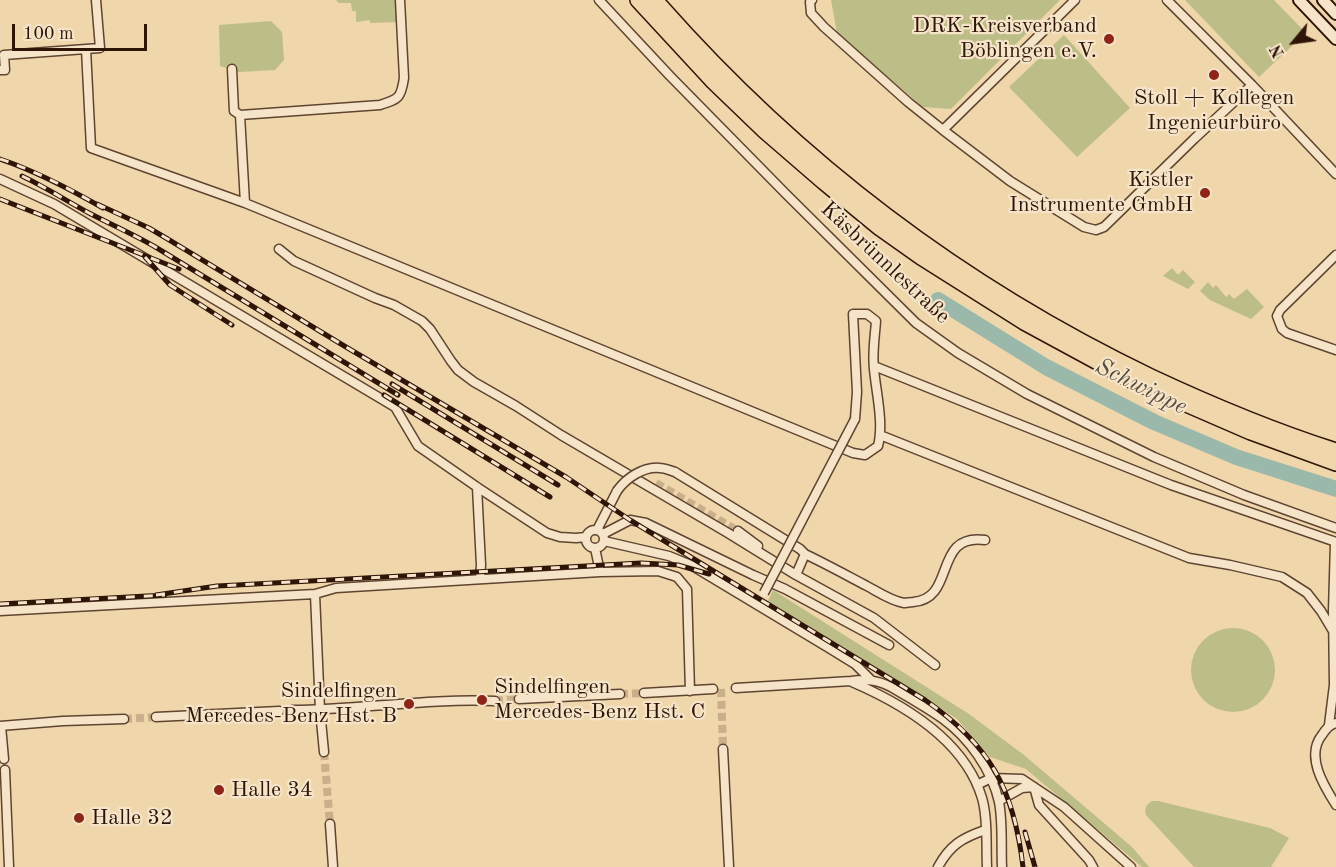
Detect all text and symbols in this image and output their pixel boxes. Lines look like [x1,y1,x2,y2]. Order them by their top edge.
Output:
scale bar [15,12,150,50]
north arrow [1264,12,1324,72]
place label: DRK-Kreisverband Böblingen e.V. [913,13,1097,64]
text: 100 m [23,25,74,43]
marker: DRK-Kreisverband Böblingen e.V. [1102,32,1116,46]
text: N [1268,42,1288,60]
marker: Stoll + Kollegen Ingenieurbüro [1207,68,1221,82]
place label: Stoll + Kollegen Ingenieurbüro [1134,85,1294,136]
place label: Kistler Instrumente GmbH [1009,167,1193,218]
marker: Kistler Instrumente GmbH [1198,186,1212,200]
street label: Käsbrünnlestraße [815,196,955,330]
water label: Schwippe [1091,353,1191,421]
place label: Sindelfingen Mercedes-Benz Hst. C [494,674,705,726]
place label: Sindelfingen Mercedes-Benz Hst. B [185,678,397,730]
marker: Sindelfingen Mercedes-Benz Hst. C [475,693,489,707]
marker: Sindelfingen Mercedes-Benz Hst. B [402,697,416,711]
place label: Halle 34 [231,777,313,803]
marker: Halle 34 [212,783,226,797]
place label: Halle 32 [91,805,173,831]
marker: Halle 32 [72,811,86,825]

